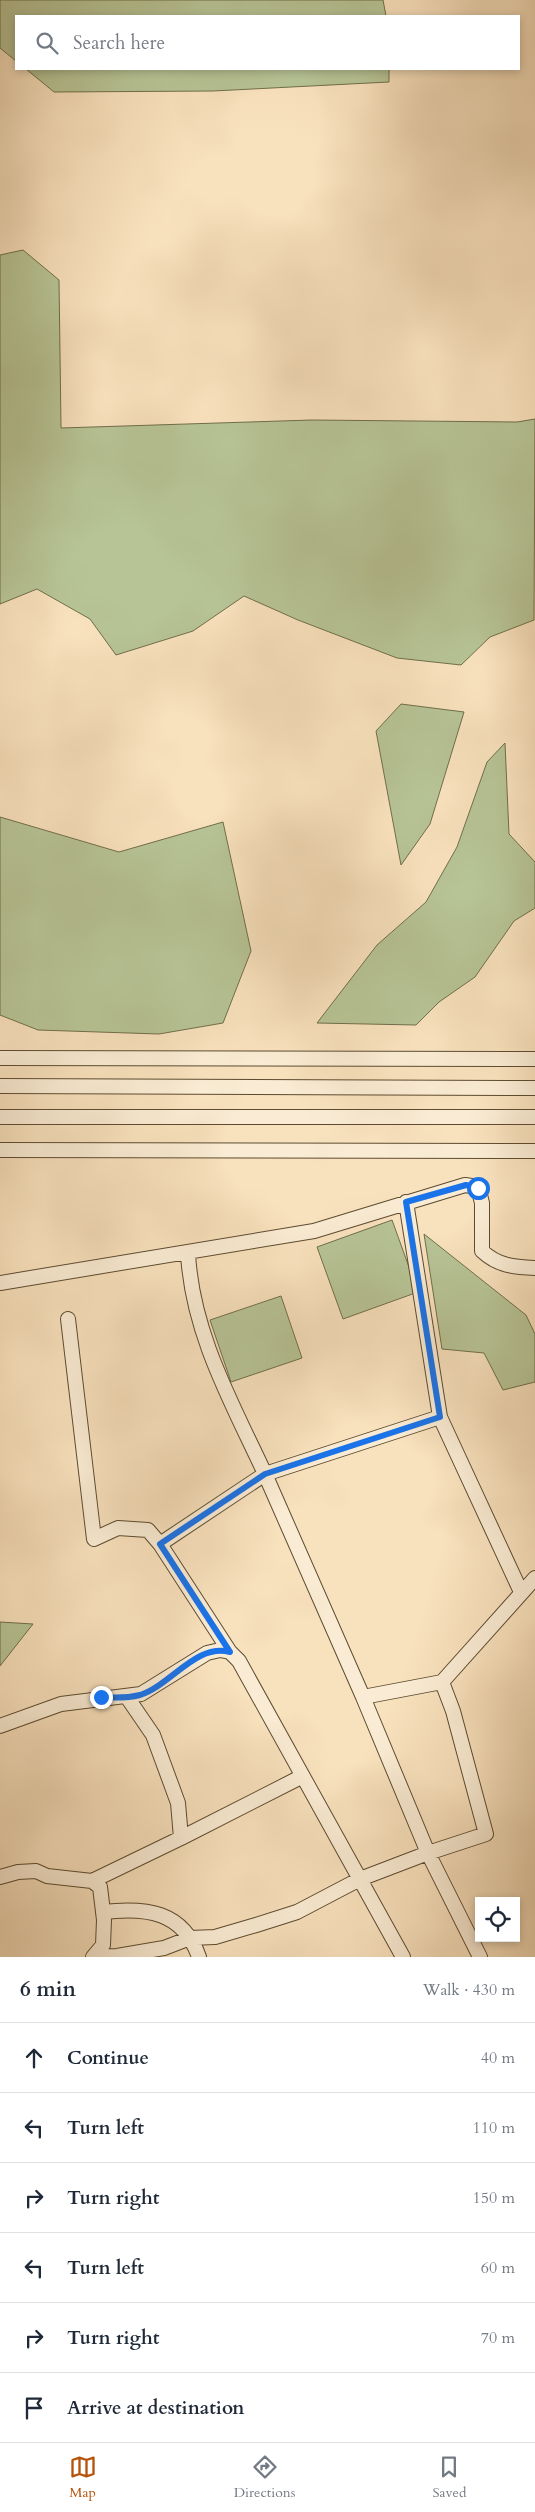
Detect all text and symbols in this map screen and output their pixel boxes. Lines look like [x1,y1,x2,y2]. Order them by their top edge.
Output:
search box [15,15,520,70]
icon: search [33,29,61,57]
text: Search here [73,30,165,56]
route start [467,1177,490,1200]
route end [90,1686,113,1709]
map controls [475,1897,520,1942]
button: locate [475,1897,520,1942]
text: 6 min [20,1975,76,2004]
text: Walk · 430 m [423,1979,515,2001]
icon: ahead [20,2044,48,2072]
text: Continue [67,2045,149,2071]
text: 40 m [481,2047,515,2069]
icon: left [20,2114,48,2142]
text: Turn left [67,2115,144,2141]
text: 110 m [473,2117,515,2139]
icon: right [20,2184,48,2212]
text: Turn right [67,2185,159,2211]
text: 150 m [473,2187,515,2209]
icon: left [20,2254,48,2282]
text: Turn left [67,2255,144,2281]
text: 60 m [481,2257,515,2279]
icon: right [20,2324,48,2352]
text: Turn right [67,2325,159,2351]
text: 70 m [481,2327,515,2349]
icon: arrive [20,2394,48,2422]
text: Arrive at destination [67,2395,244,2421]
tab: Map [69,2453,97,2502]
tab: Directions [234,2453,295,2502]
tab: Saved [432,2453,466,2502]

